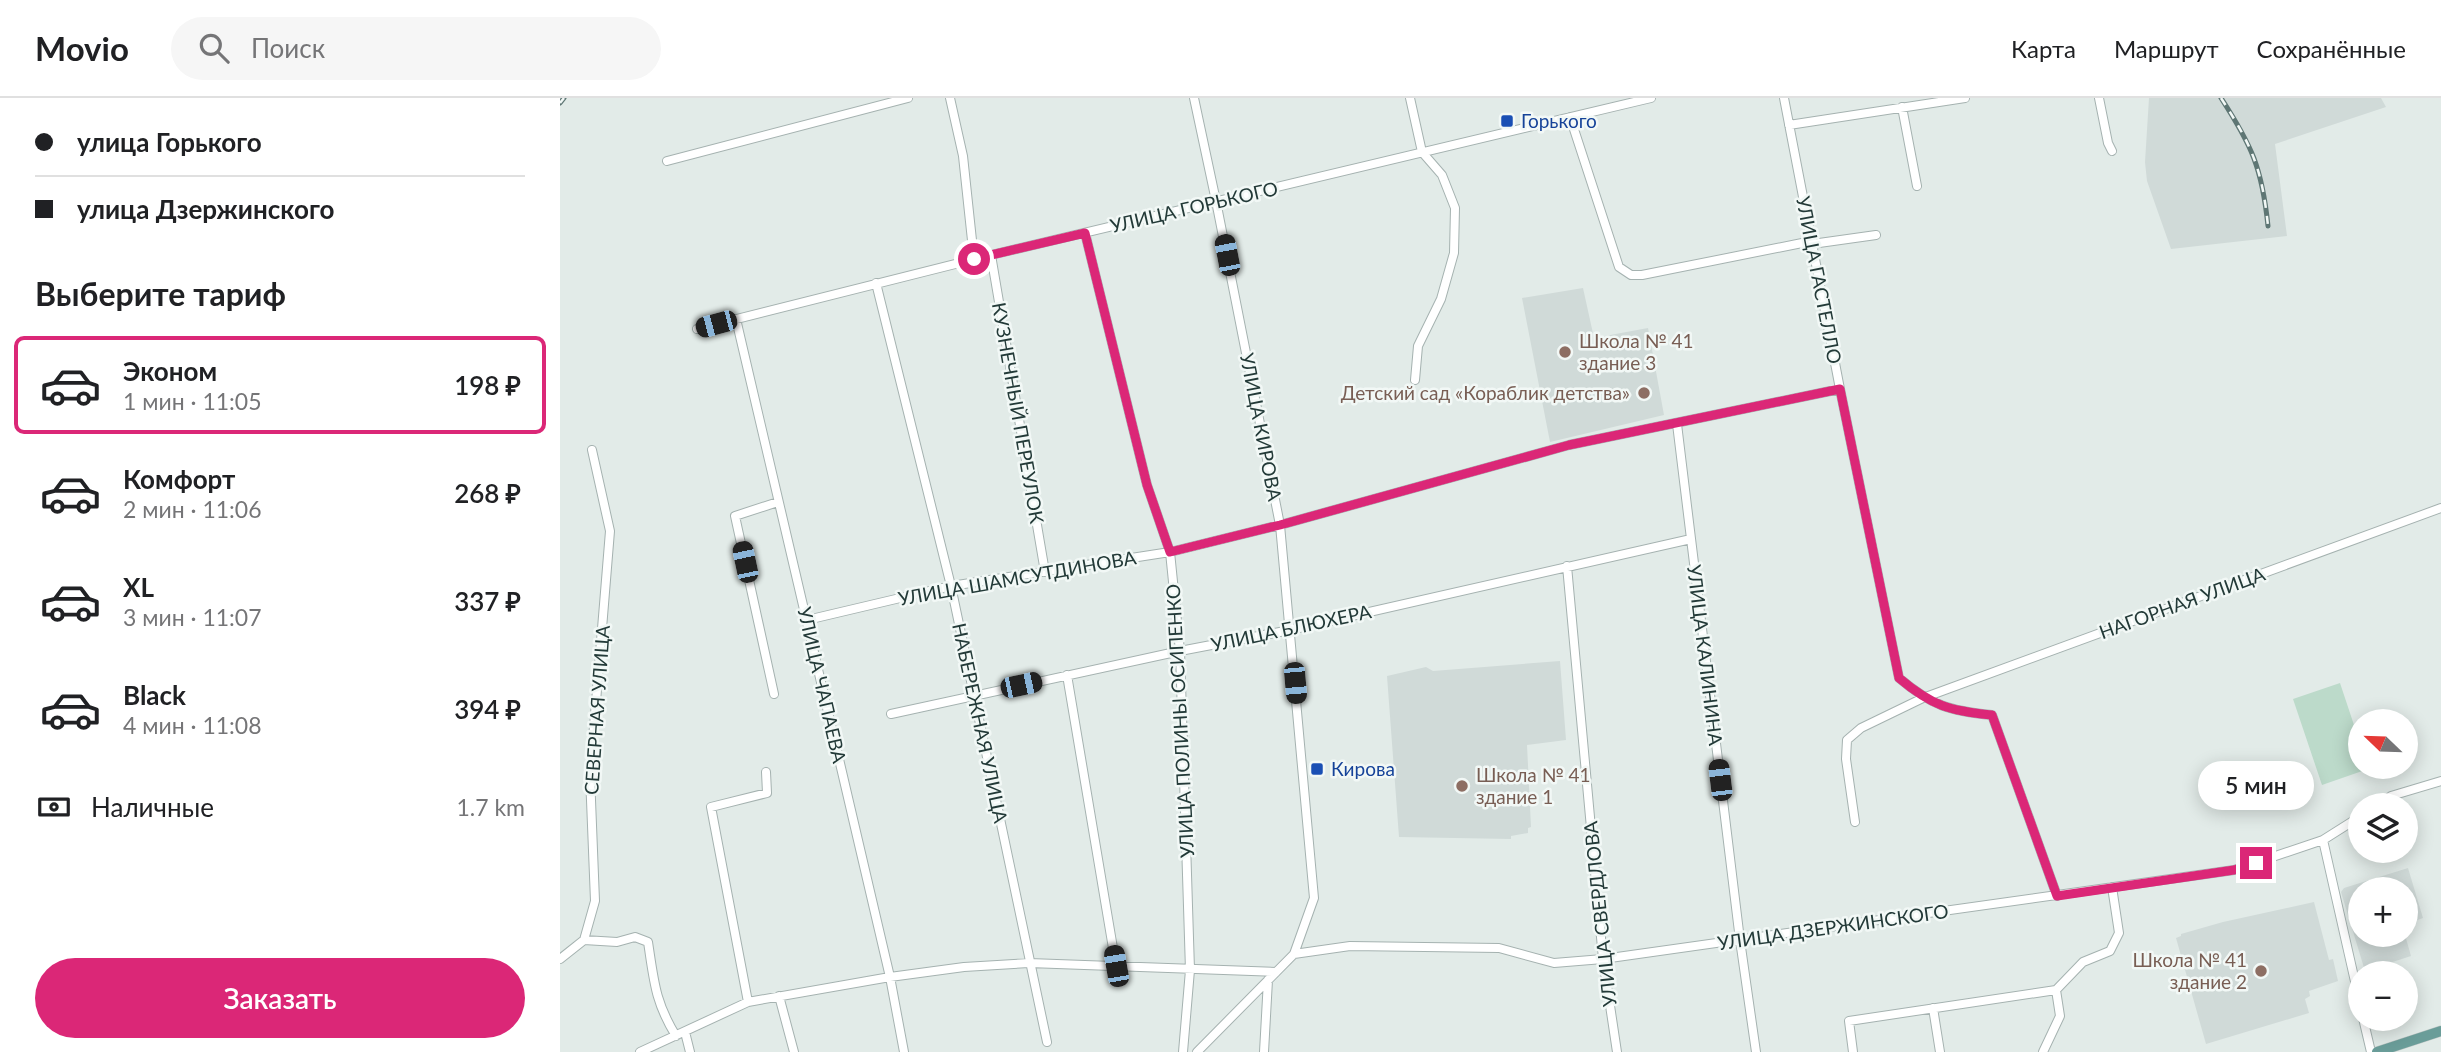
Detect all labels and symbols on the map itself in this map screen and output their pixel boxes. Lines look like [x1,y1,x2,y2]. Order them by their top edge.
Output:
place label: Горького [1521,109,1597,132]
marker: Горького [1499,113,1515,129]
street label: УЛИЦА ГОРЬКОГО [1108,176,1280,237]
street label: УЛИЦА ГАСТЕЛЛО [1792,194,1847,366]
car [1213,232,1242,278]
route start [958,243,990,275]
street label: КУЗНЕЧНЫЙ ПЕРЕУЛОК [988,301,1049,526]
car [693,308,740,340]
place label: Школа № 41 здание 3 [1579,329,1694,374]
marker: Школа № 41 здание 3 [1557,344,1573,360]
street label: УЛИЦА КИРОВА [1236,351,1287,503]
place label: Детский сад «Кораблик детства» [1341,381,1630,404]
marker: Детский сад «Кораблик детства» [1636,385,1652,401]
car [731,539,760,585]
street label: УЛИЦА ШАМСУТДИНОВА [896,545,1138,610]
street label: НАГОРНАЯ УЛИЦА [2096,562,2268,643]
street label: УЛИЦА КАЛИНИНА [1683,563,1728,747]
street label: УЛИЦА ПОЛИНЫ ОСИПЕНКО [1161,583,1198,859]
street label: УЛИЦА БЛЮХЕРА [1209,599,1373,656]
street label: УЛИЦА ЧАПАЕВА [793,605,852,765]
street label: НАБЕРЕЖНАЯ УЛИЦА [948,621,1013,825]
street label: СЕВЕРНАЯ УЛИЦА [579,624,614,796]
car [1283,661,1308,705]
car [999,670,1044,700]
north arrow [2348,709,2418,779]
place label: Кирова [1331,757,1395,780]
car [1708,758,1733,802]
marker: Кирова [1309,761,1325,777]
callout: 5 мин [2198,762,2314,810]
place label: Школа № 41 здание 1 [1476,763,1591,808]
marker: Школа № 41 здание 1 [1454,778,1470,794]
street label: УЛИЦА СВЕРДЛОВА [1578,820,1621,1008]
route end [2240,847,2272,879]
street label: УЛИЦА ДЗЕРЖИНСКОГО [1716,899,1950,954]
car [1103,943,1130,989]
place label: Школа № 41 здание 2 [2132,948,2247,993]
marker: Школа № 41 здание 2 [2253,963,2269,979]

